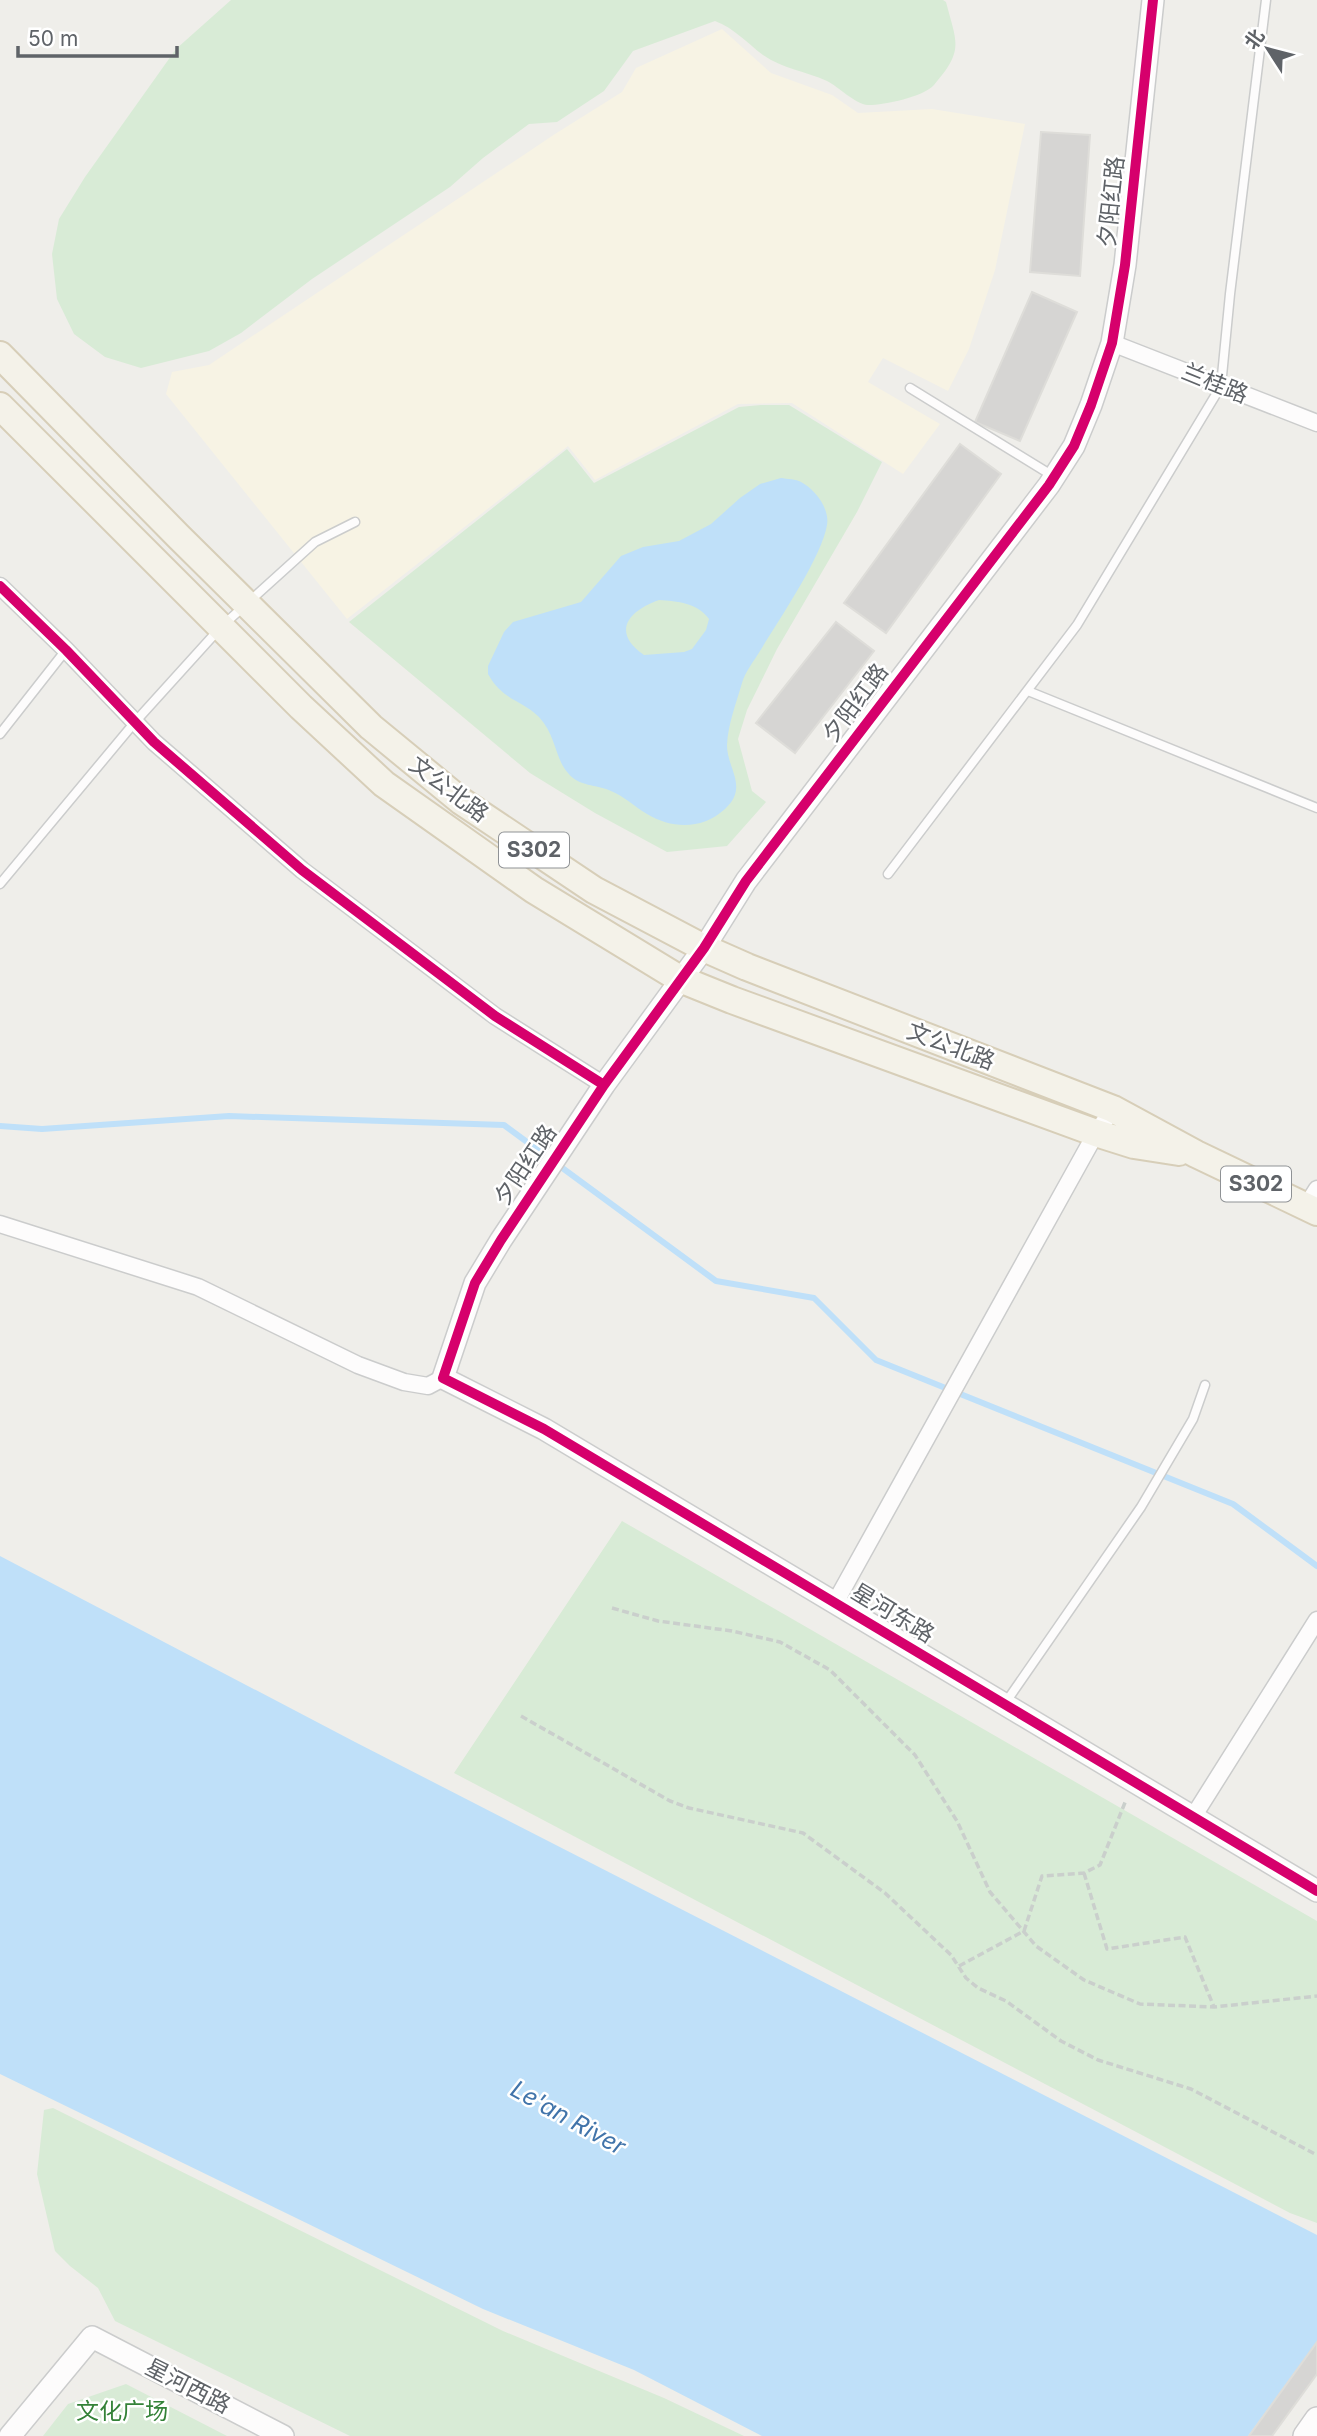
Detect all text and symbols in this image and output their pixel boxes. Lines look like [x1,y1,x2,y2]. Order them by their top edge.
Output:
scale bar [18,14,177,58]
north arrow [1233,14,1303,84]
text: 北 [1240,25,1270,54]
text: 50 m [28,26,78,51]
street label: 夕阳红路 [1092,155,1130,249]
street label: 兰桂路 [1178,357,1252,409]
street label: 夕阳红路 [816,658,894,748]
street label: 文公北路 [404,750,494,828]
road number: S302 [499,832,569,868]
street label: 文公北路 [903,1016,999,1076]
street label: 夕阳红路 [488,1119,562,1211]
road number: S302 [1221,1166,1291,1202]
street label: 星河东路 [846,1577,940,1649]
water label: Le'an River [506,2074,632,2161]
street label: 星河西路 [141,2353,235,2419]
park label: 文化广场 [76,2397,168,2425]

